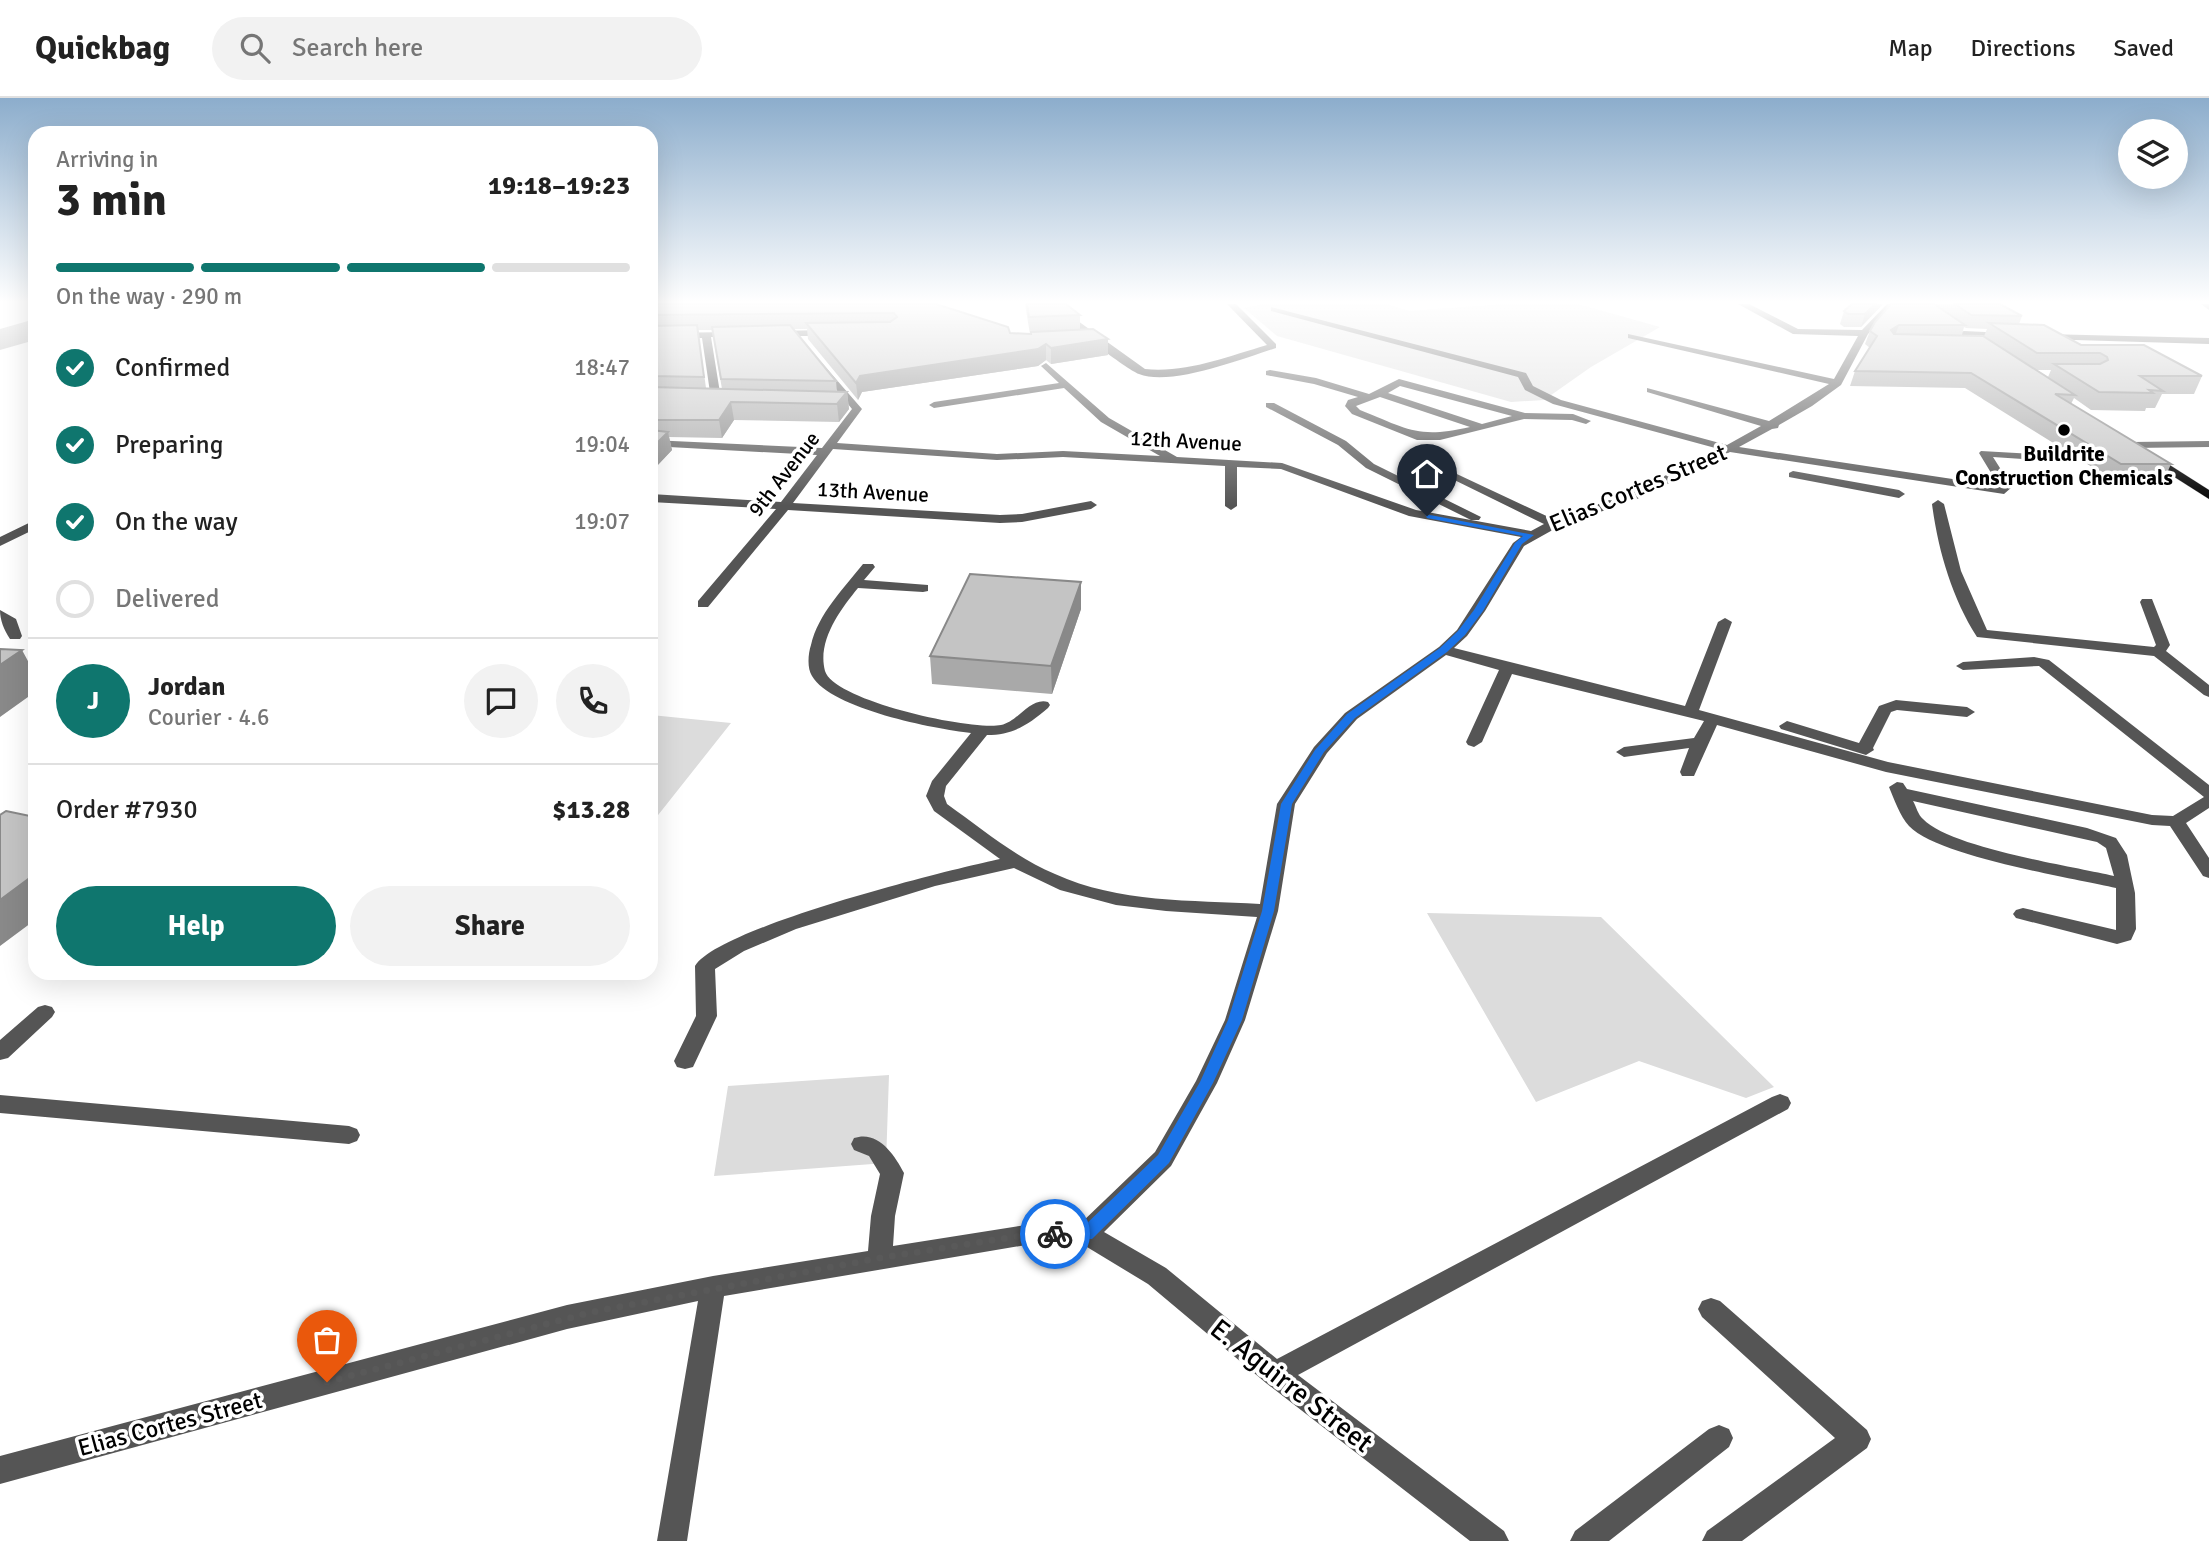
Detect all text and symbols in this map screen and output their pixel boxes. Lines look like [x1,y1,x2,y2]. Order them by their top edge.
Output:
search box [212,17,702,80]
text: Quickbag [35,28,170,69]
icon: search [236,29,274,67]
text: Search here [292,32,423,64]
text: Map [1888,33,1933,63]
text: Directions [1971,33,2076,63]
text: Saved [2114,33,2174,63]
map controls [2118,119,2188,189]
button: layers [2118,119,2188,189]
text: Arriving in [56,145,158,174]
text: 19:18–19:23 [488,170,630,202]
text: 3 min [56,172,167,228]
text: On the way · 290 m [56,282,242,311]
icon: check [56,349,94,387]
text: Confirmed [115,352,230,384]
text: 18:47 [574,353,630,382]
marker: Buildrite Construction Chemicals [2056,422,2072,438]
street label: 12th Avenue [1130,425,1242,457]
icon: check [56,426,94,464]
street label: 9th Avenue [743,426,825,522]
text: Preparing [115,429,223,461]
text: 19:04 [574,430,630,459]
street label: Elias Cortes Street [1545,437,1731,539]
place label: Buildrite Construction Chemicals [1955,441,2173,491]
pin [1397,444,1457,516]
icon: home [1408,455,1446,493]
street label: 13th Avenue [817,476,929,508]
icon: check [56,503,94,541]
text: On the way [115,506,238,538]
text: 19:07 [574,507,630,536]
text: Delivered [115,583,220,615]
button: chat [464,664,538,738]
button: phone [556,664,630,738]
text: Jordan [148,671,225,703]
text: J [87,685,99,717]
text: Courier · 4.6 [148,703,269,732]
text: Order #7930 [56,794,197,826]
text: $13.28 [552,794,630,826]
button: Help [56,886,336,966]
button: Share [350,886,630,966]
courier [1020,1199,1090,1269]
icon: bike [1036,1215,1074,1253]
pin [297,1310,357,1382]
street label: E. Aguirre Street [1203,1312,1380,1460]
icon: bag [308,1321,346,1359]
street label: Elias Cortes Street [75,1385,265,1463]

